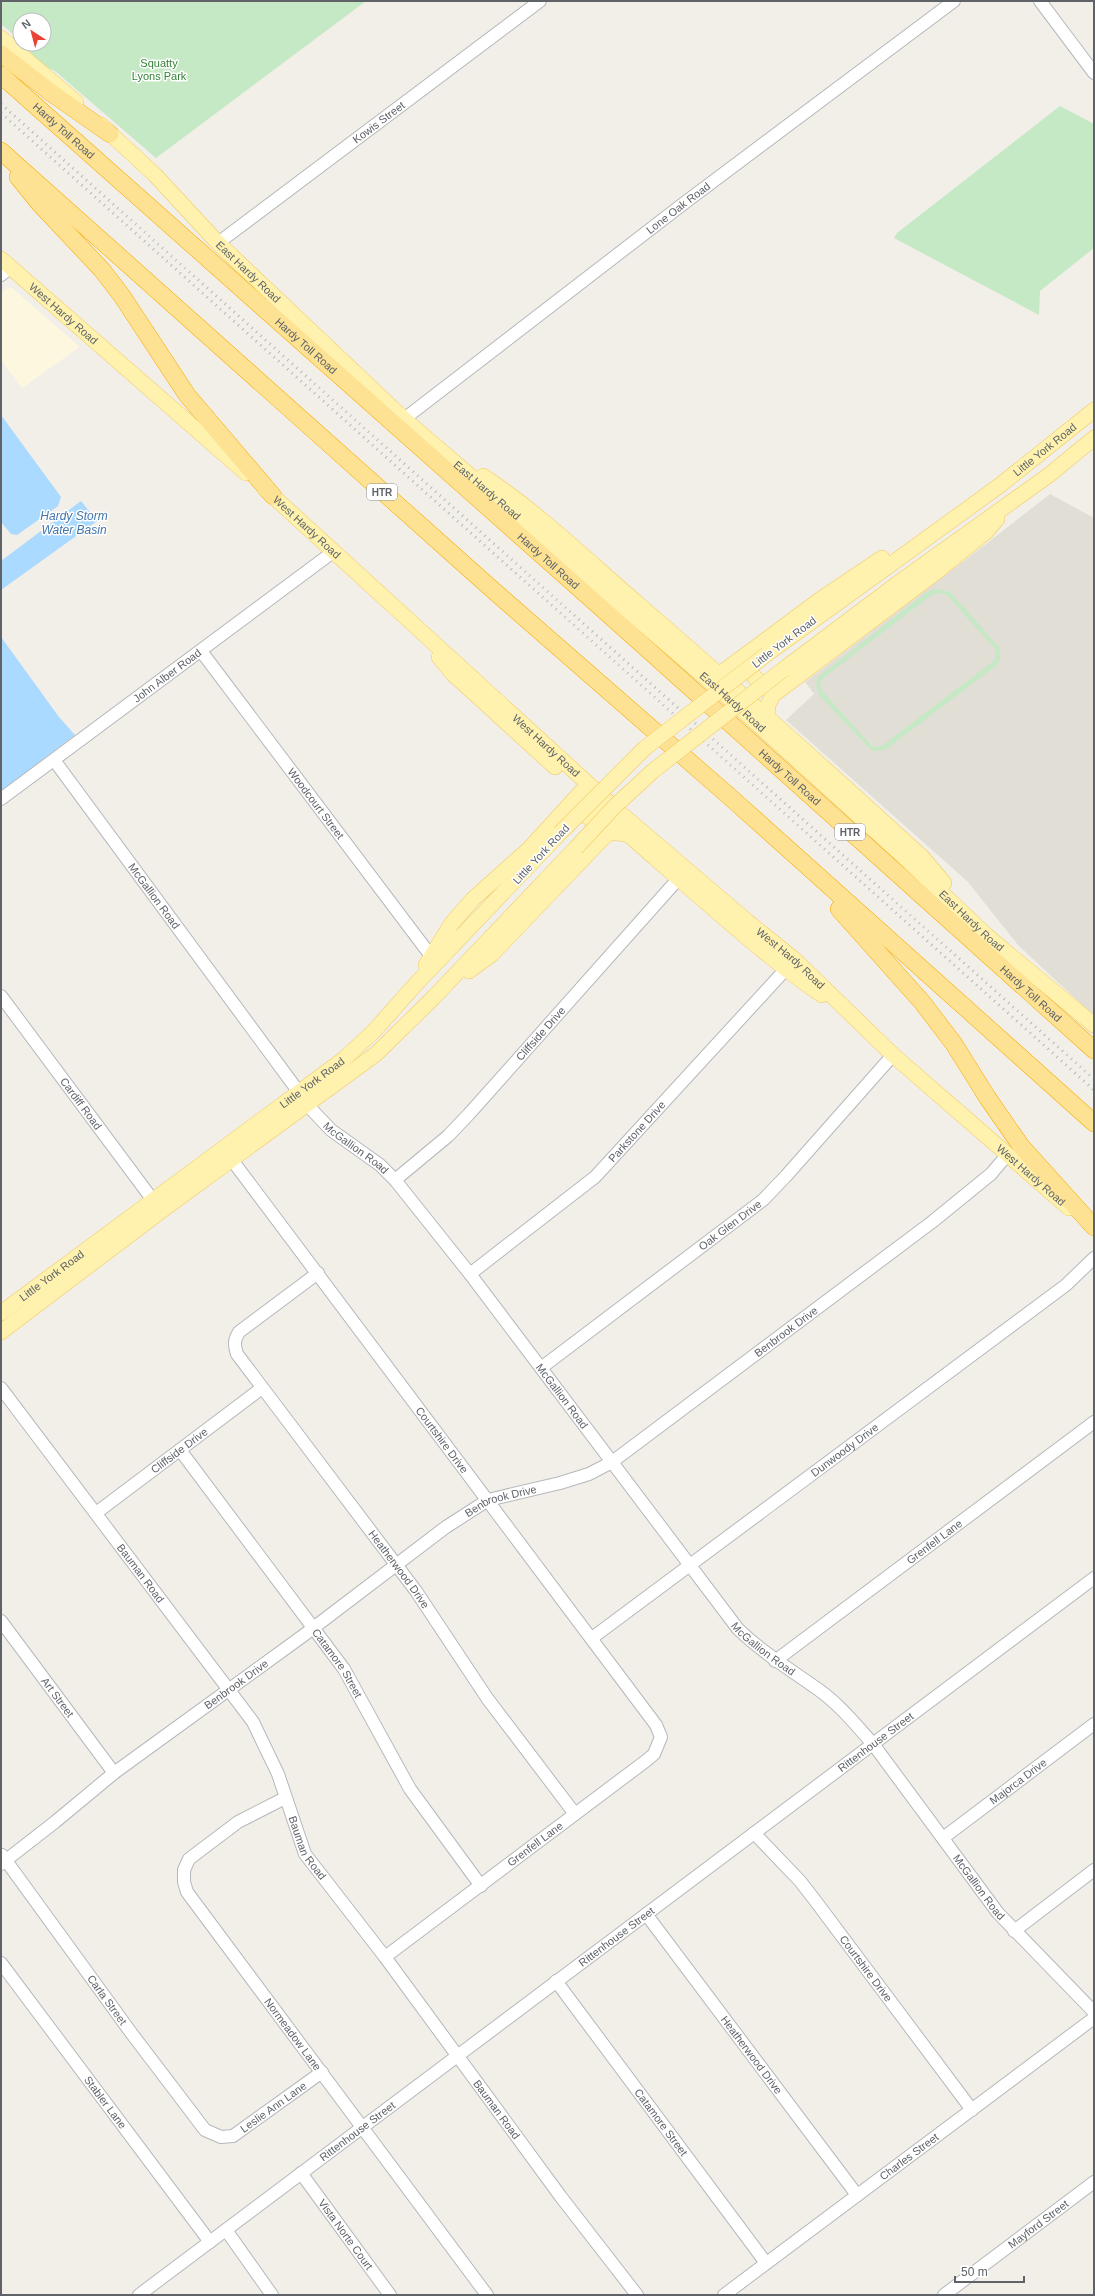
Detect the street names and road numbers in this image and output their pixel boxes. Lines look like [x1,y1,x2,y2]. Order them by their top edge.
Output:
street label: Kowis Street [350,99,407,146]
street label: Hardy Toll Road [31,100,97,161]
street label: Lone Oak Road [644,180,712,236]
street label: East Hardy Road [214,238,283,305]
street label: West Hardy Road [27,281,100,347]
street label: Hardy Toll Road [273,315,339,376]
street label: Little York Road [1011,421,1079,478]
street label: East Hardy Road [451,459,523,522]
road number: HTR [367,484,397,500]
street label: West Hardy Road [271,493,343,561]
street label: Hardy Toll Road [515,531,582,591]
street label: Little York Road [750,614,818,670]
street label: John Alber Road [131,646,203,705]
street label: East Hardy Road [697,669,768,734]
street label: West Hardy Road [510,712,582,779]
street label: Hardy Toll Road [757,746,823,808]
street label: Woodcourt Street [285,766,347,841]
street label: Little York Road [510,822,572,886]
road number: HTR [835,824,865,840]
street label: McGallion Road [126,861,182,931]
street label: East Hardy Road [937,888,1006,954]
street label: West Hardy Road [754,925,827,991]
street label: Hardy Toll Road [998,963,1064,1024]
street label: Cliffside Drive [514,1004,568,1063]
street label: Little York Road [277,1055,347,1110]
street label: Cardiff Road [58,1075,104,1132]
street label: Parkstone Drive [606,1099,668,1164]
street label: McGallion Road [321,1120,391,1176]
street label: West Hardy Road [994,1142,1068,1208]
street label: Oak Glen Drive [696,1197,764,1252]
street label: Little York Road [17,1248,86,1303]
street label: Benbrook Drive [752,1304,820,1359]
street label: McGallion Road [534,1361,591,1431]
street label: Courtshire Drive [413,1405,471,1475]
street label: Dunwoody Drive [809,1421,881,1479]
street label: Cliffside Drive [148,1425,210,1476]
street label: Benbrook Drive [463,1483,538,1519]
street label: Grenfell Lane [904,1517,964,1566]
street label: Heatherwood Drive [366,1528,432,1611]
street label: Bauman Road [115,1541,167,1605]
street label: McGallion Road [729,1620,797,1678]
street label: Catamore Street [310,1626,365,1700]
street label: Benbrook Drive [202,1657,270,1711]
street label: Art Street [39,1675,76,1719]
street label: Rittenhouse Street [835,1710,916,1774]
street label: Majorca Drive [987,1756,1049,1807]
street label: Bauman Road [287,1814,329,1882]
street label: Grenfell Lane [505,1819,565,1869]
street label: McGallion Road [951,1852,1007,1922]
street label: Rittenhouse Street [576,1904,657,1969]
street label: Courtshire Drive [837,1933,895,2004]
street label: Carla Street [85,1973,129,2027]
street label: Normeadow Lane [262,1996,324,2073]
street label: Heatherwood Drive [719,2013,785,2096]
street label: Stabler Lane [82,2074,129,2131]
street label: Bauman Road [471,2078,522,2141]
street label: Leslie Ann Lane [238,2079,309,2135]
street label: Catamore Street [632,2086,690,2158]
street label: Rittenhouse Street [317,2099,397,2163]
street label: Charles Street [877,2131,941,2182]
street label: Vista Norte Court [316,2197,375,2272]
street label: Mayford Street [1006,2197,1071,2251]

